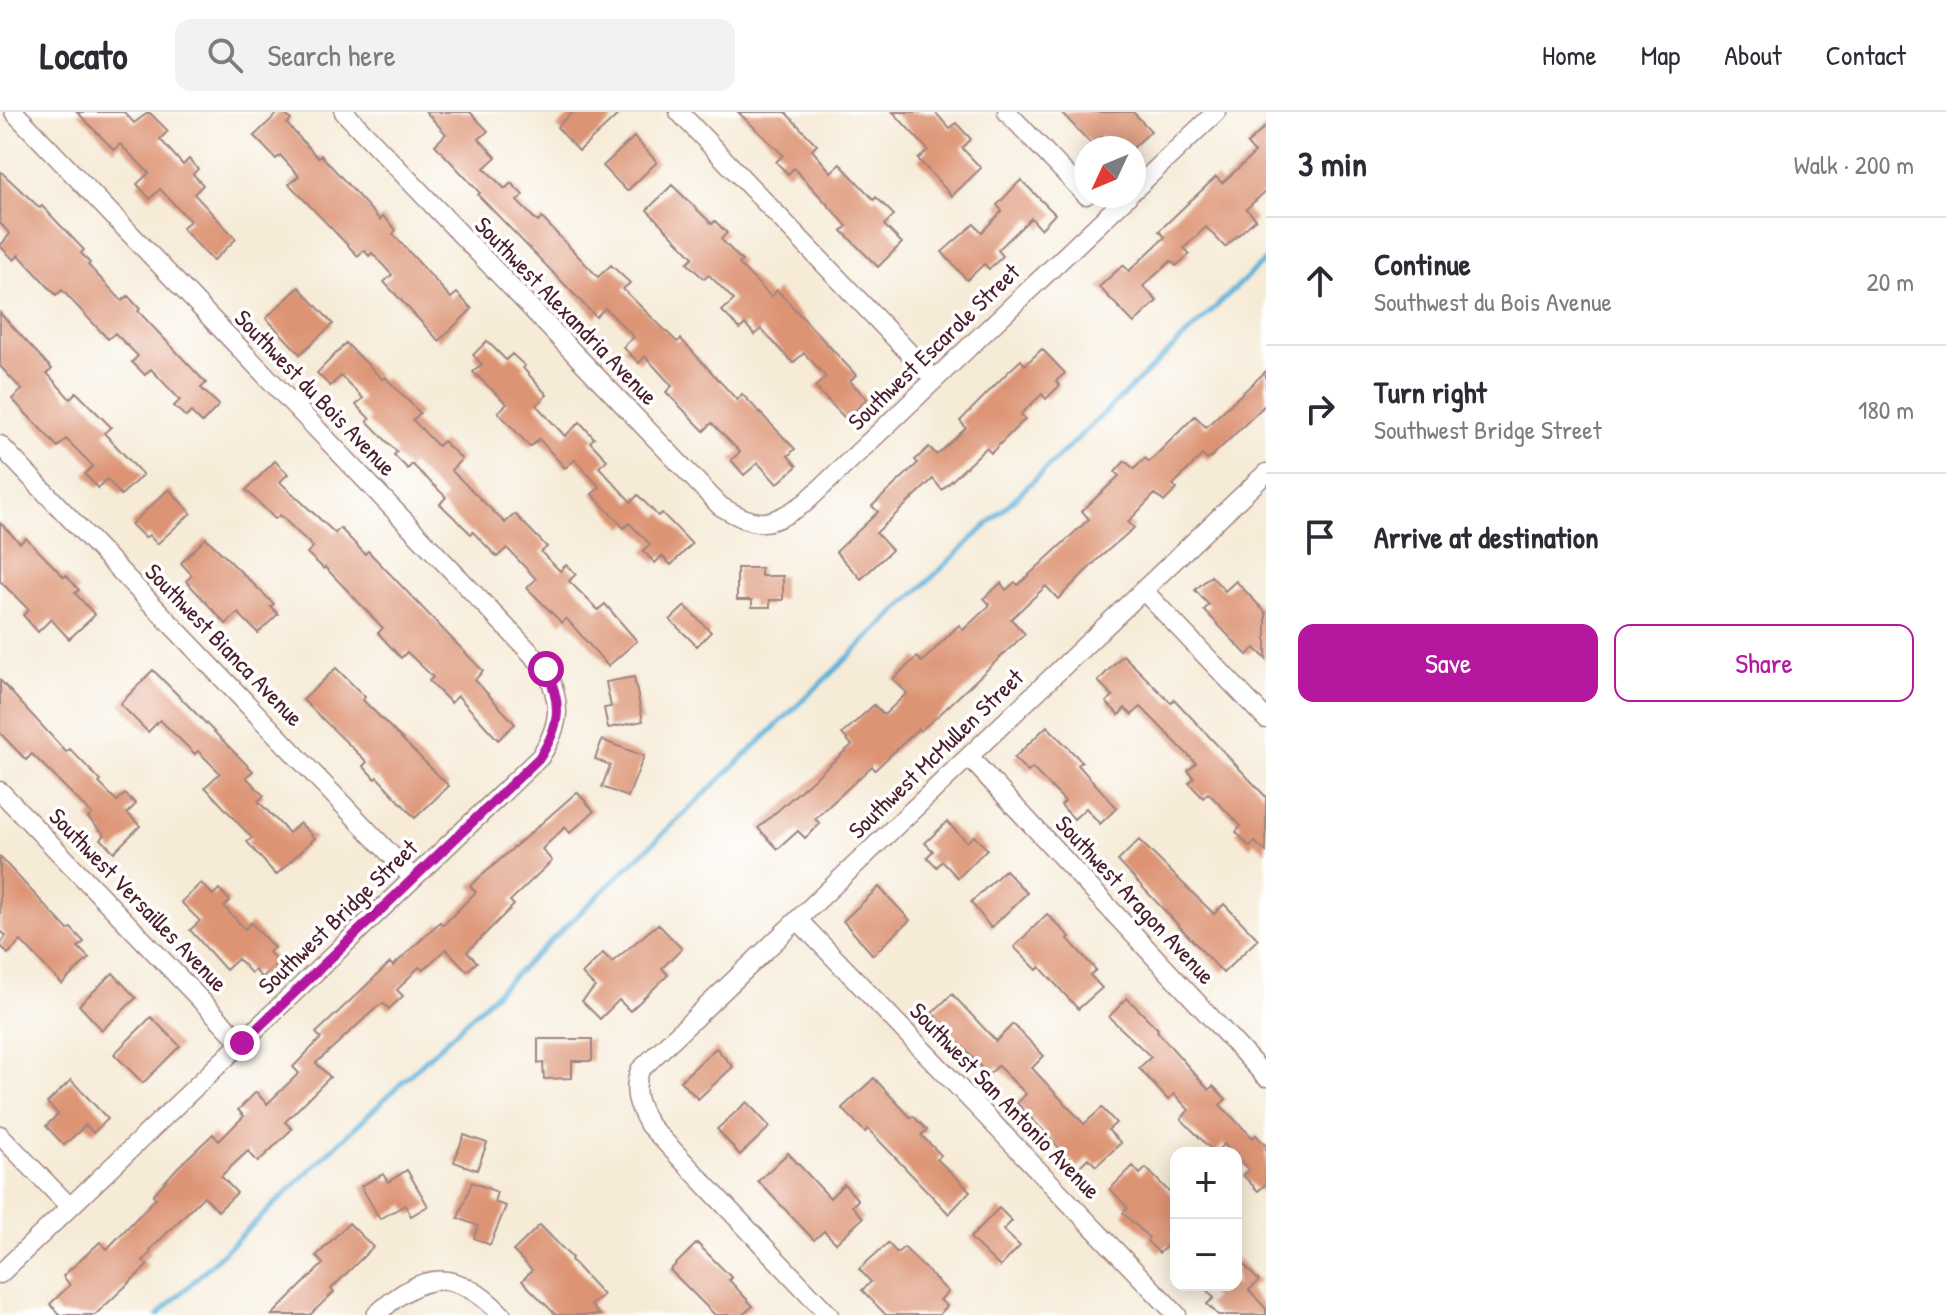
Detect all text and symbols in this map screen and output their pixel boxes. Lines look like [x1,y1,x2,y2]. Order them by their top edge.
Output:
search box [175,19,735,91]
text: Locato [40,29,127,81]
icon: search [203,33,247,77]
text: Search here [267,35,396,75]
text: Home [1542,36,1597,74]
text: Map [1641,36,1680,74]
text: About [1724,36,1782,74]
text: Contact [1826,36,1906,74]
north arrow [1074,136,1146,208]
text: 3 min [1298,141,1367,187]
text: Walk · 200 m [1794,147,1914,182]
street label: Southwest Alexandria Avenue [468,209,666,412]
text: Continue [1374,244,1471,284]
street label: Southwest Escarole Street [841,255,1027,437]
icon: ahead [1298,259,1342,303]
text: 20 m [1867,264,1914,299]
text: Southwest du Bois Avenue [1374,284,1612,319]
street label: Southwest du Bois Avenue [228,302,404,483]
text: Turn right [1374,372,1487,412]
icon: right [1298,387,1342,431]
text: 180 m [1858,392,1914,427]
text: Southwest Bridge Street [1374,412,1602,447]
icon: arrive [1298,515,1342,559]
text: Arrive at destination [1374,517,1599,557]
street label: Southwest Bianca Avenue [138,556,311,733]
button: Save [1298,624,1598,702]
button: Share [1614,624,1914,702]
route start [528,651,564,687]
street label: Southwest McMullen Street [841,661,1030,845]
street label: Southwest Versailles Avenue [42,800,235,999]
street label: Southwest Aragon Avenue [1049,808,1223,991]
street label: Southwest Bridge Street [251,831,425,1001]
street label: Southwest San Antonio Avenue [903,995,1108,1206]
route end [224,1025,260,1061]
map controls [1170,1147,1242,1291]
button: + [1170,1147,1242,1219]
button: − [1170,1219,1242,1291]

